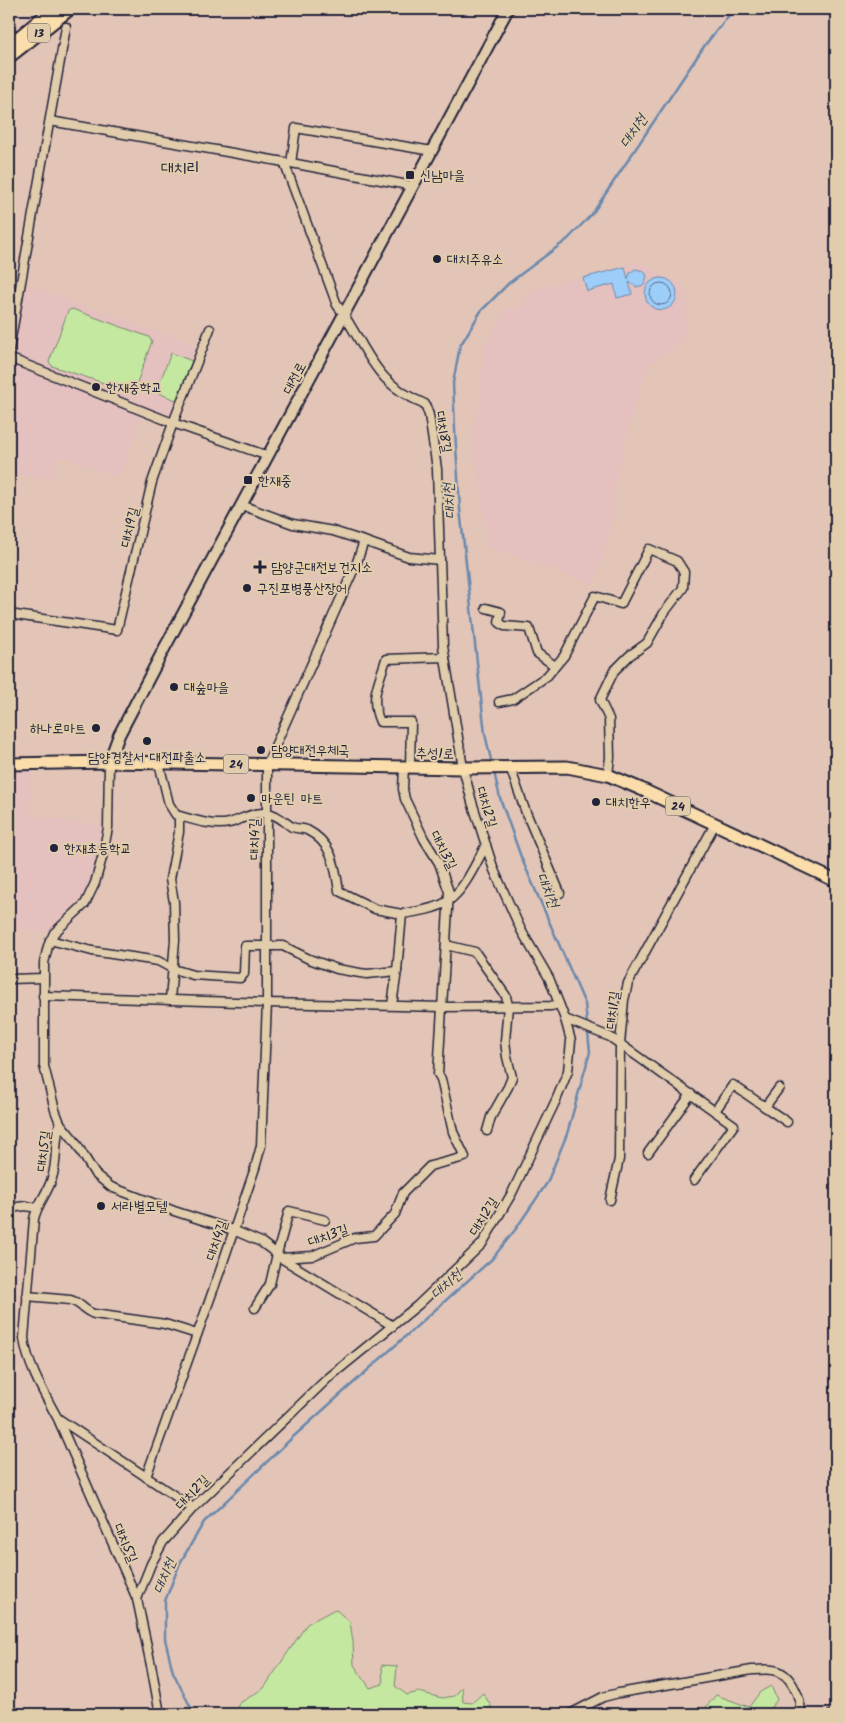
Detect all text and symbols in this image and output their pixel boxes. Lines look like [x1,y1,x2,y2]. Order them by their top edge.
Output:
road number: 13 [28,23,50,42]
water label: 대치천 [614,108,655,153]
district label: 대치리 [161,156,199,181]
place label: 신남마을 [420,165,465,187]
marker: 신남마을 [404,169,416,181]
place label: 대치주유소 [447,249,503,271]
marker: 대치주유소 [431,253,443,265]
street label: 대전로 [277,358,313,399]
place label: 한재중학교 [106,377,162,399]
marker: 한재중학교 [90,381,102,393]
street label: 대치8길 [429,409,458,456]
place label: 한재중 [258,470,292,492]
marker: 한재중 [242,474,254,486]
water label: 대치천 [437,480,463,520]
street label: 대치9길 [115,504,145,549]
place label: 담양군대전보건지소 [271,557,372,579]
marker: 담양군대전보건지소 [253,560,267,574]
place label: 구진포병풍산장어 [257,578,347,600]
marker: 구진포병풍산장어 [241,582,253,594]
place label: 대숲마을 [184,677,229,699]
marker: 대숲마을 [168,681,180,693]
place label: 하나로마트 [30,718,86,740]
marker: 하나로마트 [90,722,102,734]
marker: 담양경찰서 대전파출소 [141,735,153,747]
place label: 담양대전우체국 [271,740,350,762]
street label: 추성1로 [416,743,454,765]
marker: 담양대전우체국 [255,744,267,756]
place label: 담양경찰서 대전파출소 [88,747,206,769]
road number: 24 [224,754,248,774]
street label: 대치2길 [469,784,503,831]
place label: 마운틴 마트 [261,788,323,810]
marker: 마운틴 마트 [245,792,257,804]
place label: 대치한우 [606,792,651,814]
marker: 대치한우 [590,796,602,808]
road number: 24 [666,796,690,816]
street label: 대치4길 [244,818,266,860]
street label: 대치3길 [424,827,463,875]
place label: 한재초등학교 [64,838,132,860]
marker: 한재초등학교 [48,842,60,854]
water label: 대치천 [529,869,566,914]
street label: 대치1길 [600,989,626,1030]
street label: 대치5길 [31,1129,58,1173]
street label: 대치2길 [463,1192,505,1240]
place label: 서라별모텔 [111,1196,168,1218]
marker: 서라별모텔 [95,1200,107,1212]
street label: 대치4길 [200,1216,234,1263]
street label: 대치3길 [305,1218,352,1253]
water label: 대치천 [425,1262,470,1306]
street label: 대치2길 [170,1469,216,1515]
street label: 대치5길 [107,1520,144,1567]
water label: 대치천 [147,1553,184,1598]

